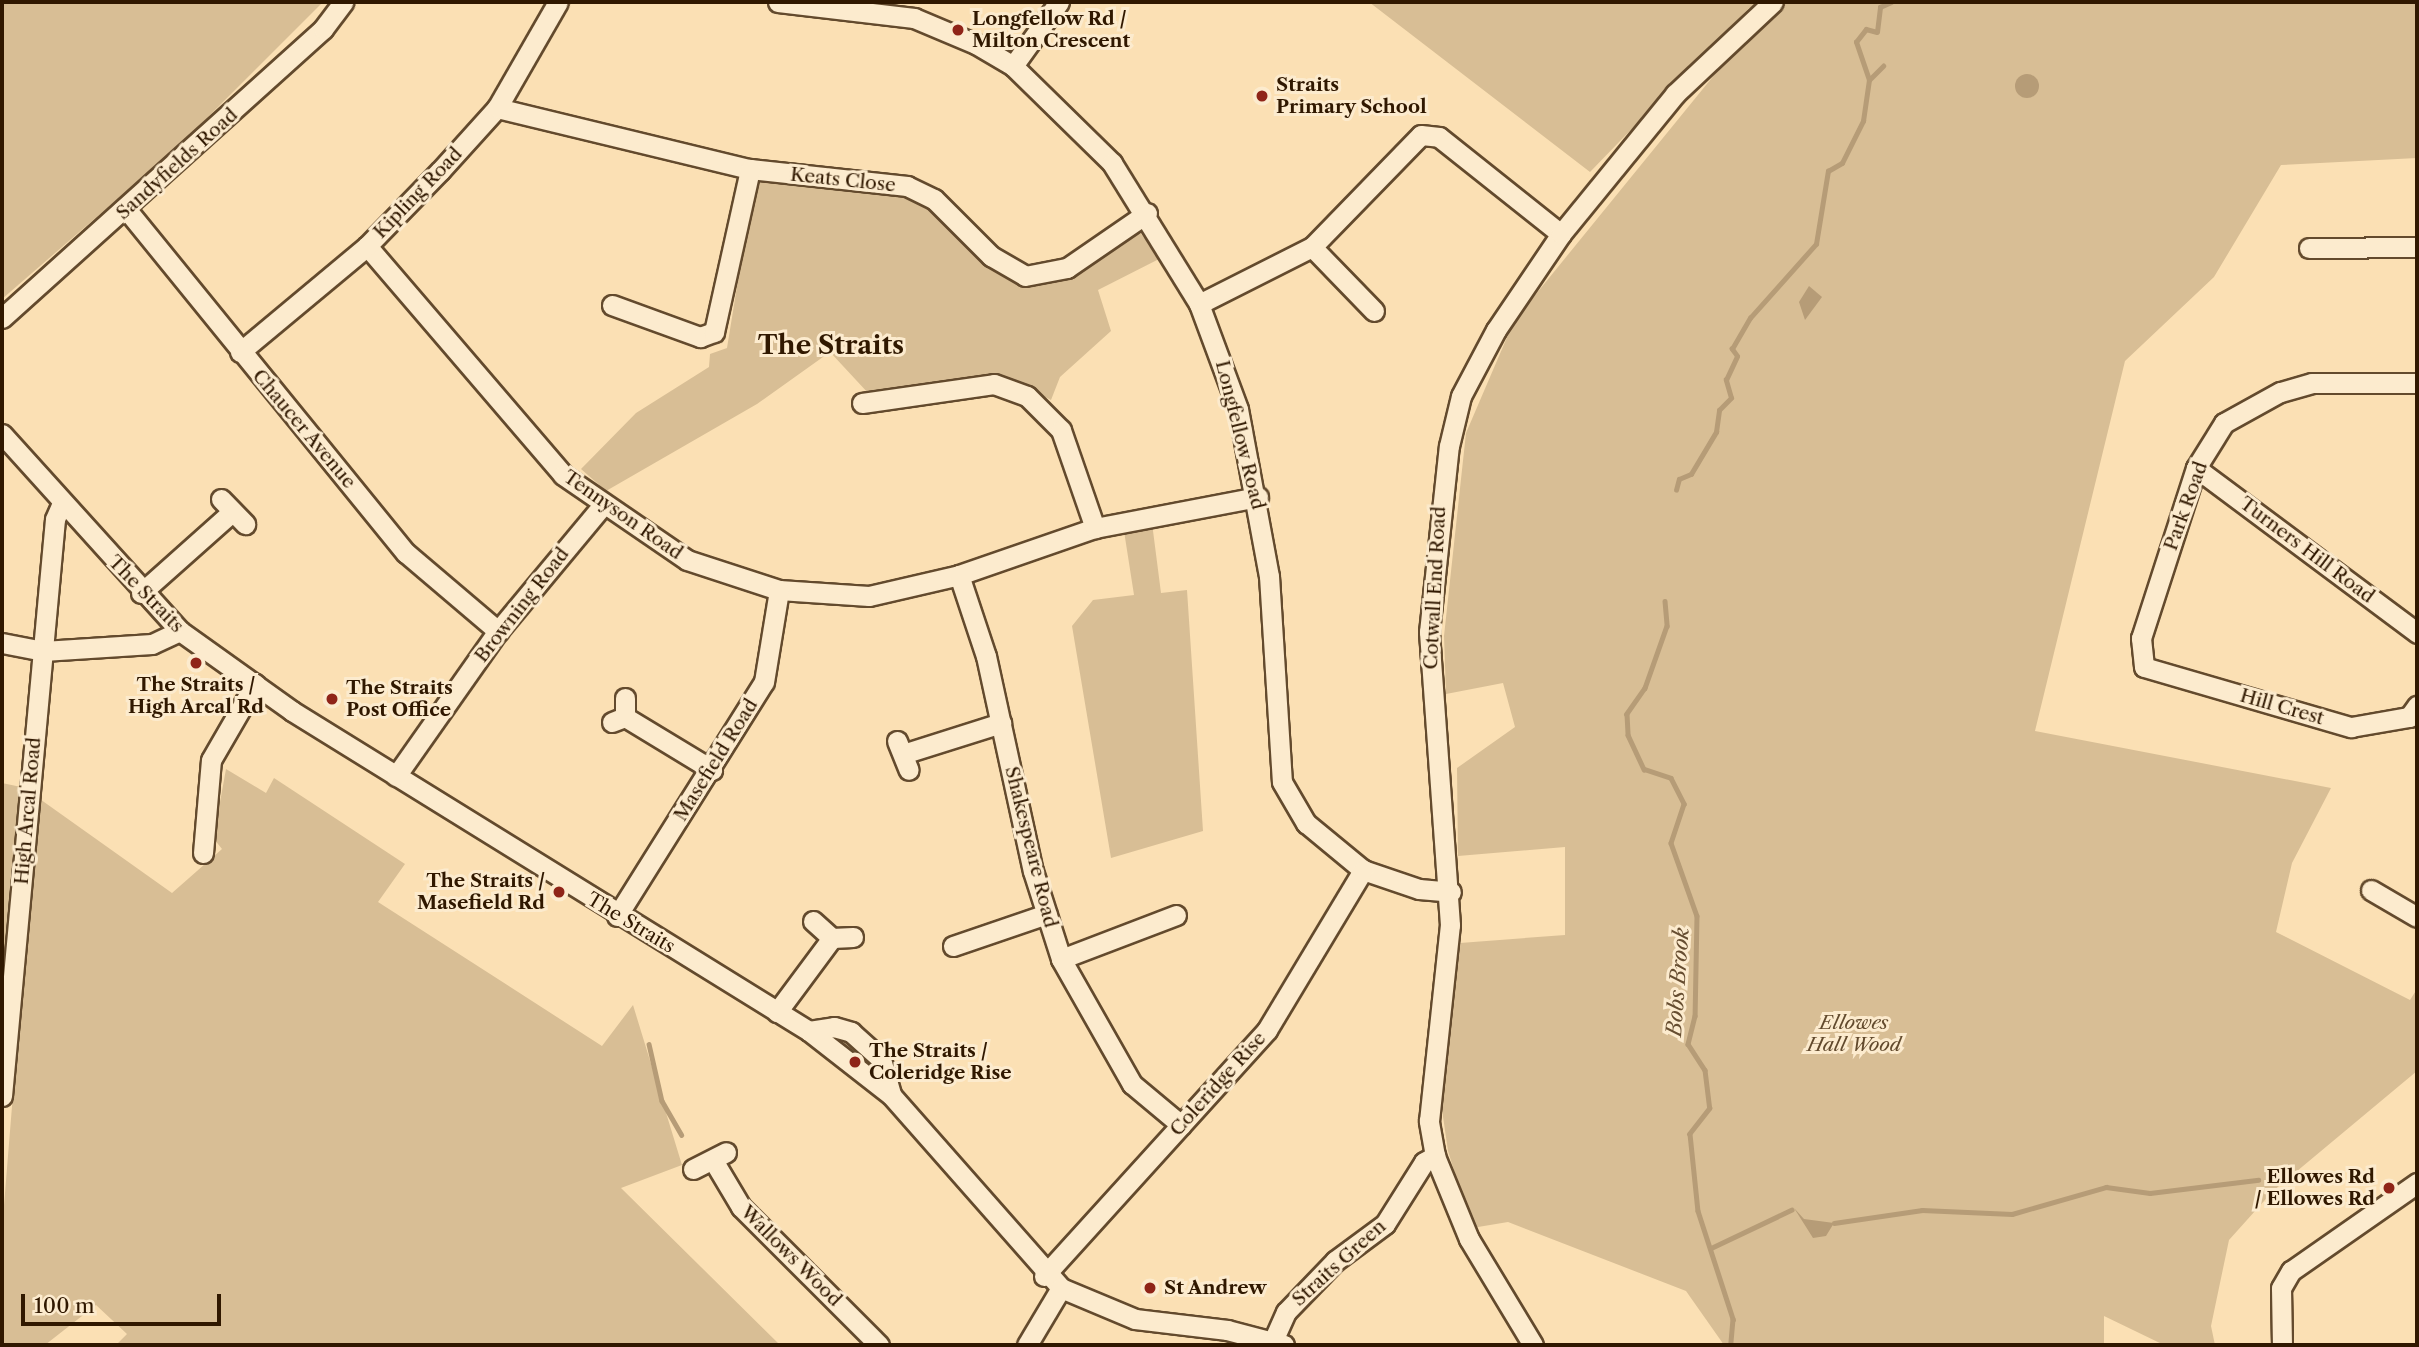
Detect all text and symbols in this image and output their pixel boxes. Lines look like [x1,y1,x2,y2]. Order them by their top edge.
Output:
place label: Longfellow Rd / Milton Crescent [972,8,1130,52]
marker: Longfellow Rd / Milton Crescent [950,22,966,38]
place label: Straits Primary School [1276,74,1427,118]
marker: Straits Primary School [1254,88,1270,104]
street label: Sandyfields Road [112,104,242,224]
street label: Kipling Road [369,143,467,243]
street label: Keats Close [789,163,897,197]
district label: The Straits [758,330,904,362]
street label: Longfellow Road [1210,358,1270,512]
street label: Chaucer Avenue [247,364,361,494]
street label: Park Road [2159,458,2213,554]
street label: Tennyson Road [559,465,687,565]
street label: Turners Hill Road [2235,492,2379,608]
street label: Cotwall End Road [1419,506,1451,670]
street label: Browning Road [470,543,574,667]
street label: The Straits [104,551,188,637]
marker: The Straits / High Arcal Rd [188,655,204,671]
place label: The Straits / High Arcal Rd [128,674,264,718]
place label: The Straits Post Office [346,677,453,721]
street label: Hill Crest [2237,684,2327,730]
marker: The Straits Post Office [324,691,340,707]
street label: Masefield Road [669,695,763,825]
street label: High Arcal Road [10,736,46,886]
street label: Shakespeare Road [1000,764,1062,930]
place label: The Straits / Masefield Rd [417,870,545,914]
marker: The Straits / Masefield Rd [551,884,567,900]
street label: The Straits [583,888,679,958]
water label: Bobs Brook [1662,927,1694,1037]
park label: Ellowes Hall Wood [1807,1012,1901,1056]
street label: Coleridge Rise [1165,1027,1271,1141]
place label: The Straits / Coleridge Rise [869,1040,1012,1084]
marker: The Straits / Coleridge Rise [847,1054,863,1070]
place label: Ellowes Rd / Ellowes Rd [2255,1166,2375,1210]
marker: Ellowes Rd / Ellowes Rd [2381,1180,2397,1196]
street label: Wallows Wood [735,1200,847,1312]
street label: Straits Green [1287,1215,1391,1311]
place label: St Andrew [1164,1277,1267,1299]
scale bar [24,1280,224,1324]
marker: St Andrew [1142,1280,1158,1296]
text: 100 m [34,1293,95,1318]

